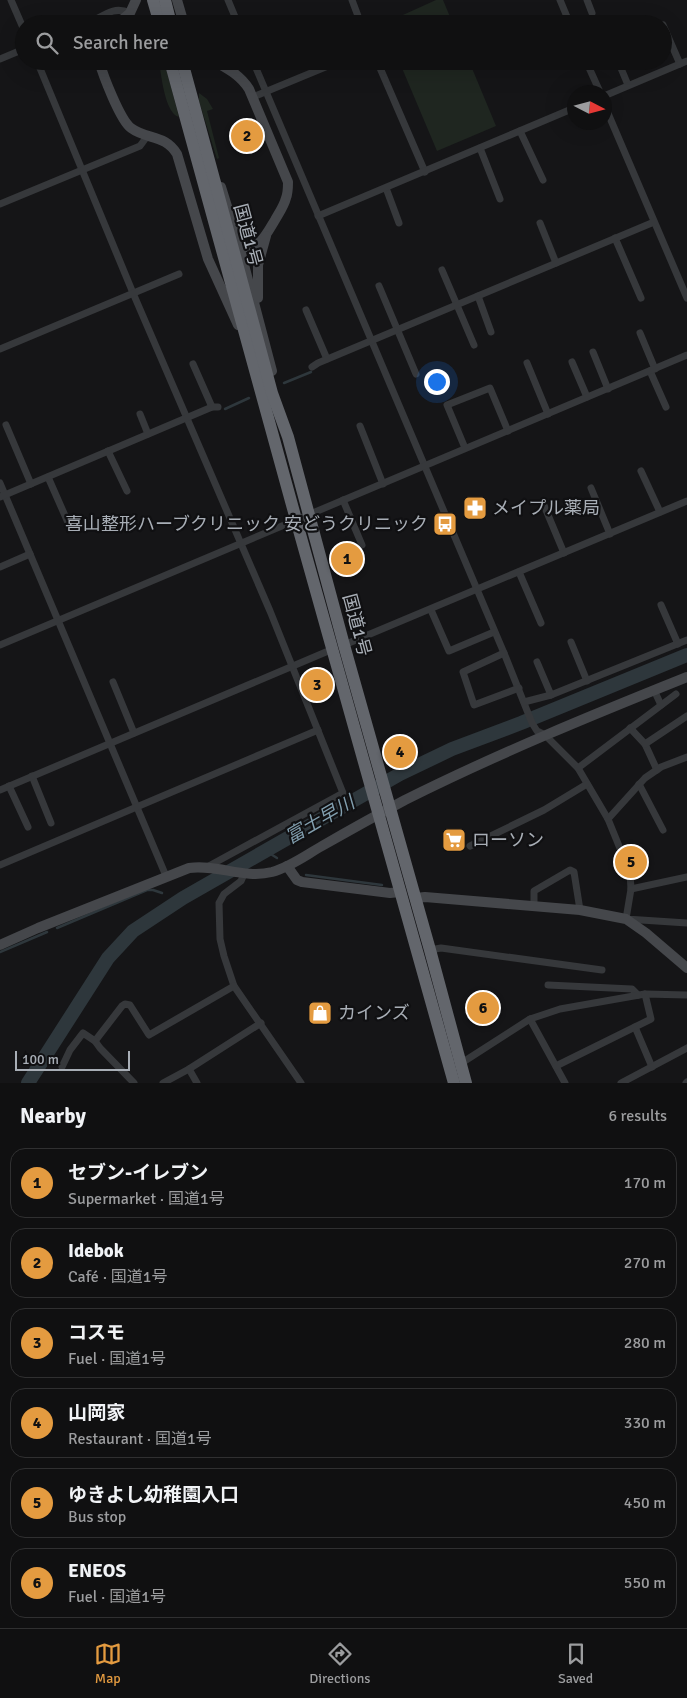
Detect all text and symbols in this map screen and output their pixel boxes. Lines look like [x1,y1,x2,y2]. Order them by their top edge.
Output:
search box [15,15,672,70]
icon: search [33,29,61,57]
text: Search here [73,31,169,55]
north arrow [567,85,612,130]
pin: 2 [231,117,263,155]
street label: 国道1号 [229,201,267,269]
your location [424,369,450,395]
pharmacy icon: メイプル薬局 [462,495,488,521]
place label: メイプル薬局 [492,497,600,519]
bus stop icon: 喜山整形ハーブクリニック 安どうクリニック [432,511,458,537]
place label: 喜山整形ハーブクリニック 安どうクリニック [65,513,428,535]
pin: 1 [331,540,363,578]
street label: 国道1号 [338,591,376,659]
pin: 3 [301,666,333,704]
pin: 4 [384,733,416,771]
water label: 富士早川 [281,790,361,849]
supermarket icon: ローソン [441,827,467,853]
place label: ローソン [472,829,544,851]
pin: 5 [615,843,647,881]
pin: 6 [467,989,499,1027]
shop icon: カインズ [307,1000,333,1026]
place label: カインズ [338,1002,410,1024]
scale bar [15,1048,130,1071]
text: 100 m [22,1051,59,1068]
text: Nearby [20,1103,86,1129]
text: 6 results [608,1106,667,1126]
text: セブン-イレブン [68,1161,208,1185]
text: 1 [33,1173,41,1193]
text: 170 m [624,1173,666,1193]
text: Supermarket · 国道1号 [68,1189,225,1209]
text: Idebok [68,1239,124,1263]
text: 2 [33,1253,41,1273]
text: 270 m [624,1253,666,1273]
text: Café · 国道1号 [68,1267,167,1287]
text: コスモ [68,1321,125,1345]
text: 3 [33,1333,41,1353]
text: 280 m [624,1333,666,1353]
text: Fuel · 国道1号 [68,1349,166,1369]
text: 山岡家 [68,1401,125,1425]
text: 4 [33,1413,41,1433]
text: 330 m [624,1413,666,1433]
text: Restaurant · 国道1号 [68,1429,212,1449]
text: ゆきよし幼稚園入口 [68,1483,239,1507]
text: 5 [33,1493,41,1513]
text: 450 m [624,1493,666,1513]
text: Bus stop [68,1507,126,1527]
text: ENEOS [68,1559,126,1583]
text: 6 [33,1573,41,1593]
text: 550 m [624,1573,666,1593]
text: Fuel · 国道1号 [68,1587,166,1607]
tab: Map [94,1640,122,1687]
tab: Directions [309,1640,370,1687]
tab: Saved [558,1640,593,1687]

